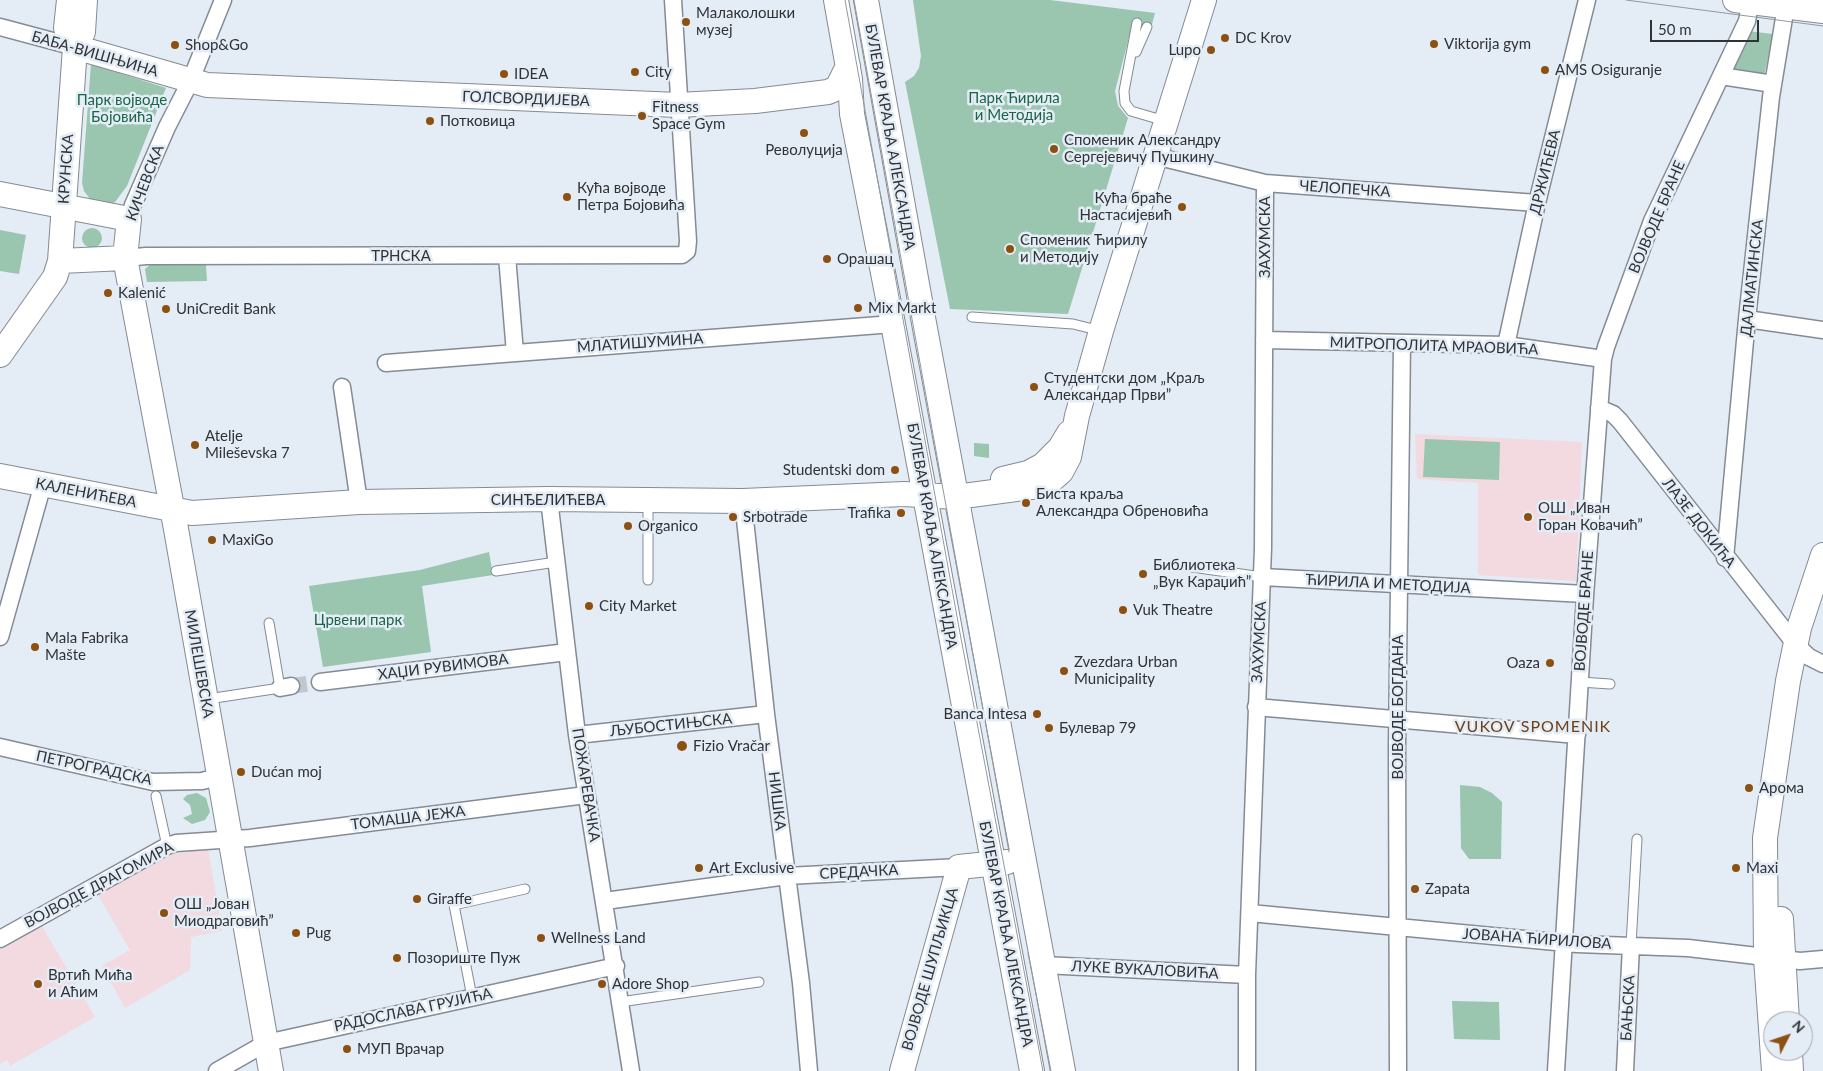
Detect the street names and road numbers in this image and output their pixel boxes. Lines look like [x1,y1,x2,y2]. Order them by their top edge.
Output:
street label: БУЛЕВАР КРАЉА АЛЕКСАНДРА [861,22,919,252]
street label: БАБА-ВИШЊИНА [30,27,160,81]
street label: ГОЛСВОРДИЈЕВА [462,88,590,110]
street label: ДРЖИЋЕВА [1526,128,1564,216]
street label: КРУНСКА [55,133,77,205]
street label: КИЧЕВСКА [122,142,168,224]
street label: ВОЈВОДЕ БРАНЕ [1625,158,1689,276]
street label: ЧЕЛОПЕЧКА [1299,177,1391,201]
street label: ЗАХУМСКА [1256,196,1274,278]
street label: ДАЛМАТИНСКА [1737,218,1767,338]
street label: ТРНСКА [371,247,431,265]
street label: МЛАТИШУМИНА [576,330,704,356]
street label: МИТРОПОЛИТА МРАОВИЋА [1329,333,1539,359]
street label: БУЛЕВАР КРАЉА АЛЕКСАНДРА [903,421,961,651]
street label: КАЛЕНИЋЕВА [34,474,138,512]
street label: ЛАЗЕ ДОКИЋА [1659,475,1739,571]
street label: СИНЂЕЛИЋЕВА [491,491,605,509]
street label: ВОЈВОДЕ БРАНЕ [1571,550,1597,672]
street label: ЋИРИЛА И МЕТОДИЈА [1305,571,1471,597]
street label: ЗАХУМСКА [1248,601,1270,683]
street label: МИЛЕШЕВСКА [181,608,217,720]
street label: ВОЈВОДЕ БОГДАНА [1389,635,1407,779]
street label: ХАЏИ РУВИМОВА [377,650,509,684]
street label: ЉУБОСТИЊСКА [609,710,733,740]
street label: ПОЖАРЕВАЧКА [568,727,604,843]
street label: ПЕТРОГРАДСКА [34,747,154,789]
street label: НИШКА [764,771,790,831]
street label: ТОМАША ЈЕЖА [350,802,466,834]
street label: БУЛЕВАР КРАЉА АЛЕКСАНДРА [975,820,1037,1048]
street label: ВОЈВОДЕ ДРАГОМИРА [21,838,177,932]
street label: СРЕДАЧКА [819,861,899,883]
street label: ВОЈВОДЕ ШУПЉИКЦА [898,885,962,1053]
street label: ЈОВАНА ЋИРИЛОВА [1462,925,1612,953]
street label: ЛУКЕ ВУКАЛОВИЋА [1071,957,1219,983]
street label: БАЊСКА [1617,975,1639,1041]
street label: РАДОСЛАВА ГРУЈИЋА [332,984,494,1036]

